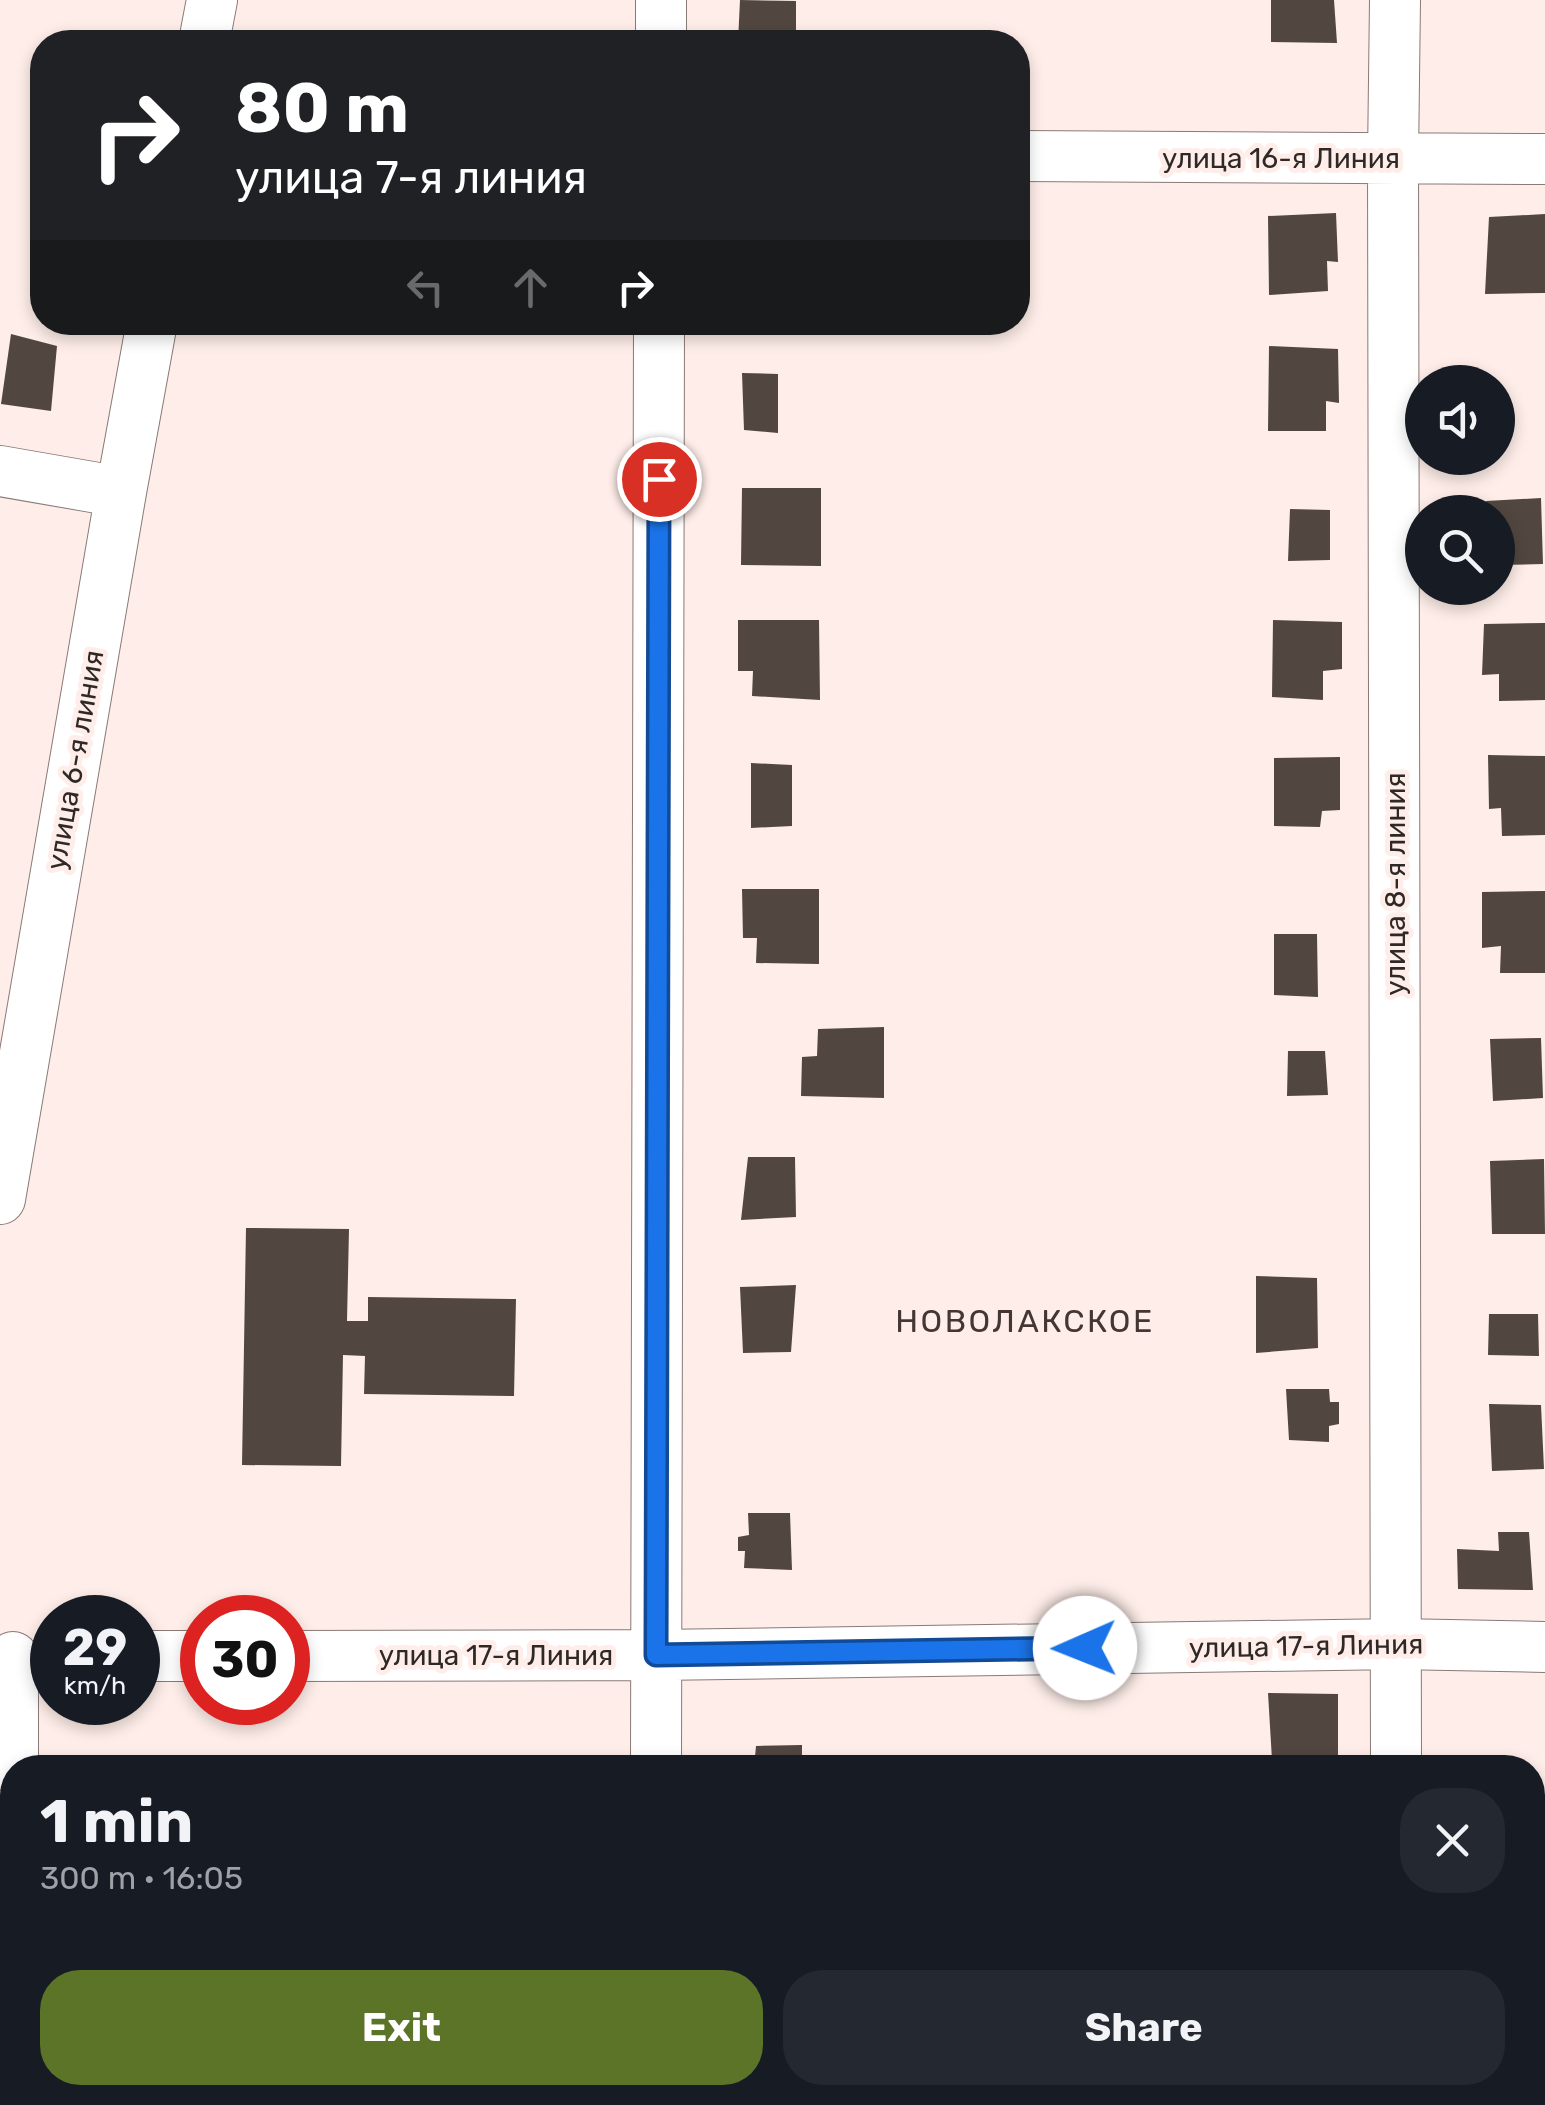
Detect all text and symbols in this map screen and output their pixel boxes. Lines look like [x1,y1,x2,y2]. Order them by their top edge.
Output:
text: 80 m [235,67,409,150]
icon: right [70,70,200,200]
street label: улица 16-я Линия [1162,142,1400,175]
text: улица 7-я линия [235,151,587,204]
icon: left [398,260,453,315]
icon: ahead [503,260,558,315]
icon: right [608,260,663,315]
map controls [1405,365,1515,605]
button: sound [1405,365,1515,475]
pin [617,437,702,522]
icon: arrive [632,452,687,507]
button: search [1405,495,1515,605]
street label: улица 6-я линия [39,648,111,872]
street label: улица 8-я линия [1379,772,1412,996]
district label: НОВОЛАКСКОЕ [895,1302,1155,1340]
speed limit sign: 30 [180,1595,310,1725]
position arrow [1033,1596,1137,1700]
text: 29 [63,1618,127,1678]
street label: улица 17-я Линия [1188,1627,1424,1665]
street label: улица 17-я Линия [379,1639,613,1672]
text: km/h [64,1671,126,1700]
text: 1 min [40,1786,193,1857]
button: close [1400,1788,1505,1893]
text: 300 m · 16:05 [40,1859,243,1897]
button: Exit [40,1970,763,2085]
button: Share [783,1970,1505,2085]

